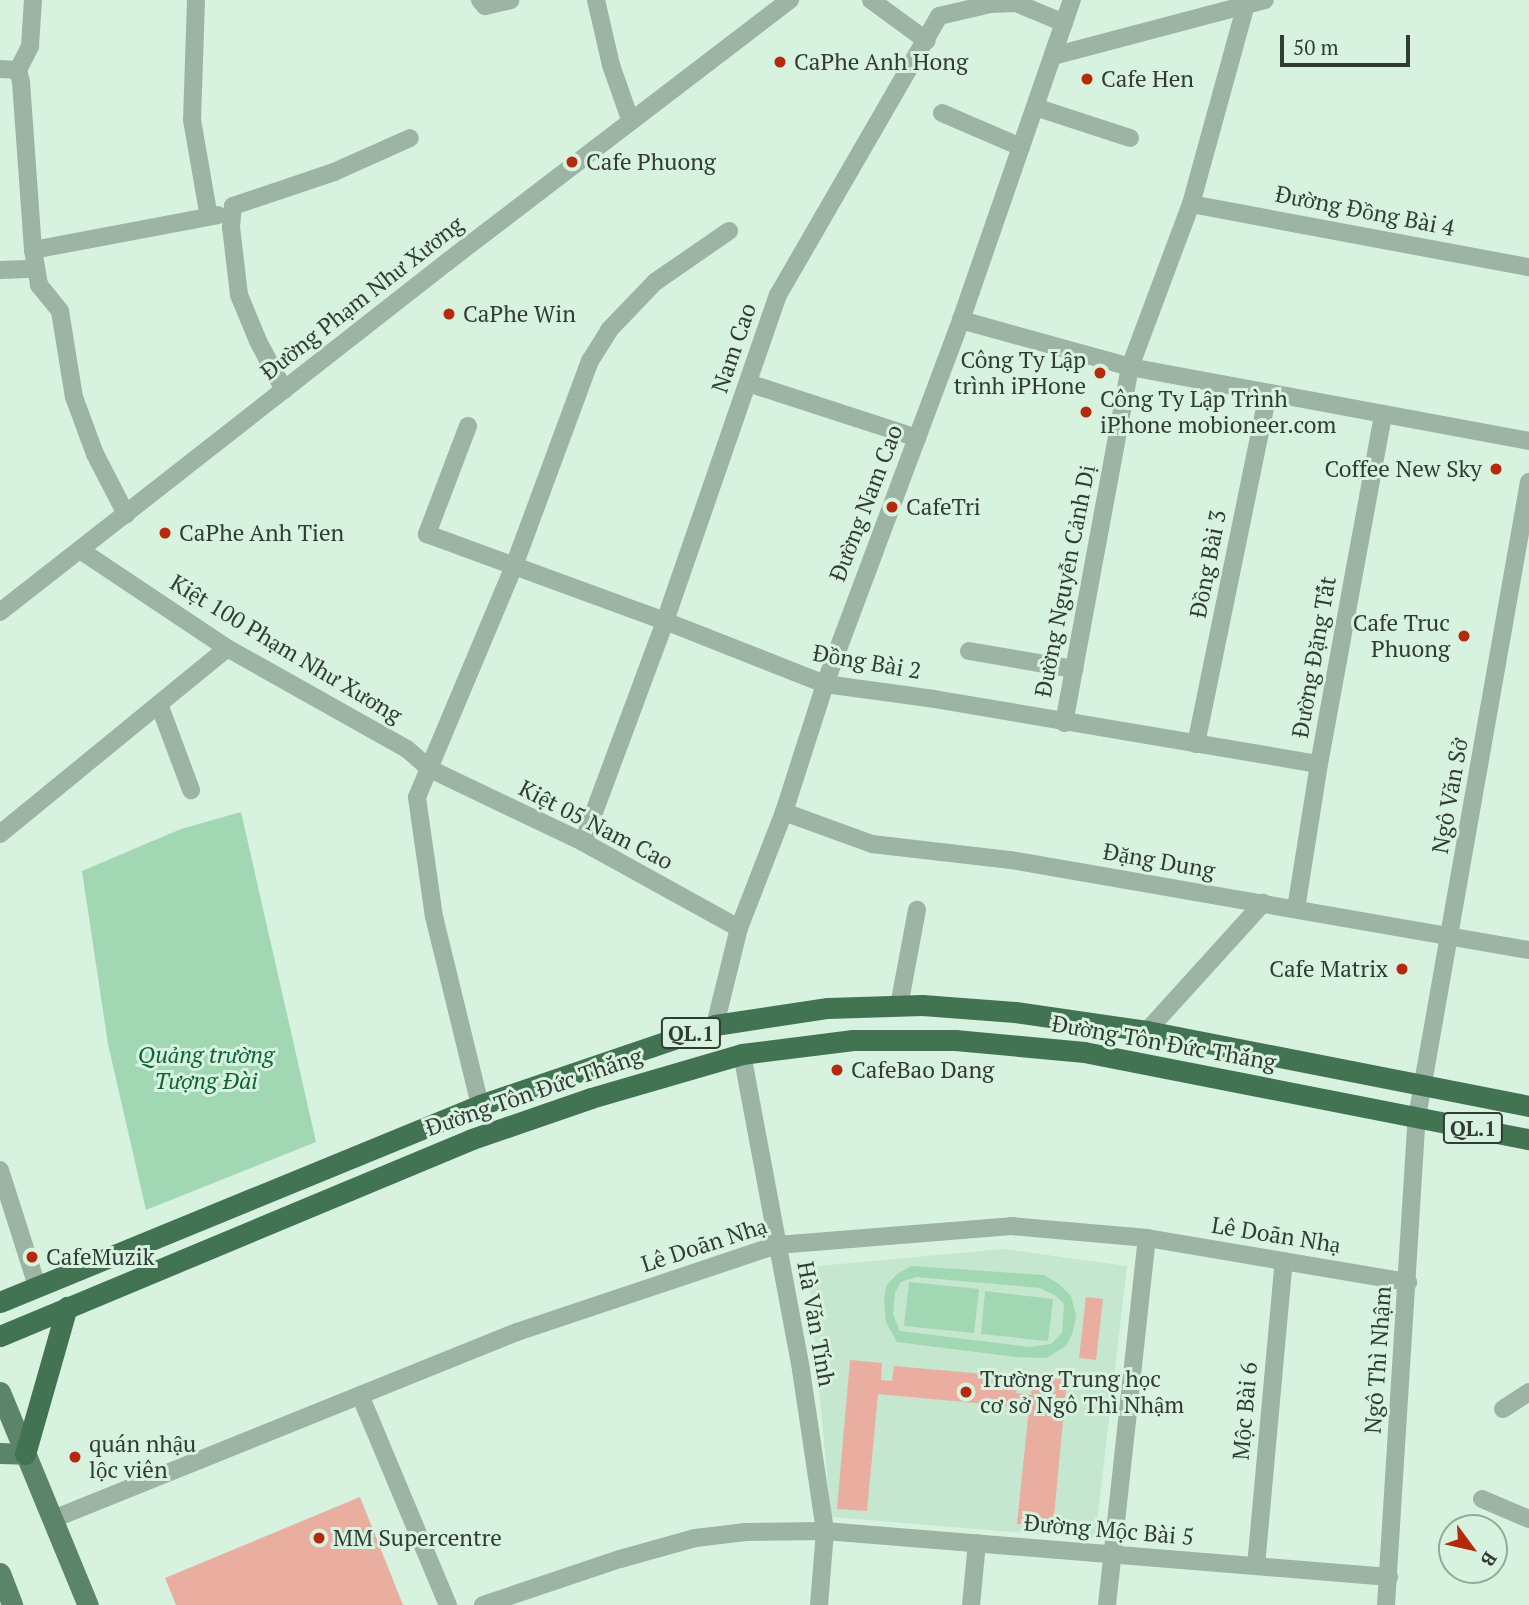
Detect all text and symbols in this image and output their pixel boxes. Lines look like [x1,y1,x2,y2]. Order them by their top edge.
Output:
scale bar [1284,21,1414,65]
text: 50 m [1293,33,1339,61]
place label: CaPhe Anh Hong [794,48,968,76]
marker: CaPhe Anh Hong [772,54,788,70]
place label: Cafe Hen [1101,65,1194,93]
marker: Cafe Hen [1079,71,1095,87]
place label: Cafe Phuong [586,148,716,176]
marker: Cafe Phuong [564,154,580,170]
street label: Đường Đồng Bài 4 [1273,180,1457,242]
street label: Đường Phạm Như Xương [255,210,469,386]
place label: CaPhe Win [463,300,576,328]
street label: Nam Cao [706,300,762,396]
marker: CaPhe Win [441,306,457,322]
place label: Công Ty Lập trình iPHone [954,346,1086,400]
marker: Công Ty Lập trình iPHone [1092,365,1108,381]
place label: Công Ty Lập Trình iPhone mobioneer.com [1100,385,1336,439]
marker: Công Ty Lập Trình iPhone mobioneer.com [1078,404,1094,420]
street label: Đường Nam Cao [823,421,909,585]
place label: Coffee New Sky [1324,455,1482,483]
marker: Coffee New Sky [1488,461,1504,477]
street label: Đường Nguyễn Cảnh Dị [1029,463,1101,699]
place label: CafeTri [906,493,981,521]
marker: CafeTri [884,499,900,515]
street label: Đồng Bài 3 [1184,508,1232,620]
place label: CaPhe Anh Tien [179,519,345,547]
marker: CaPhe Anh Tien [157,525,173,541]
street label: Kiệt 100 Phạm Như Xương [165,569,407,729]
street label: Đường Đặng Tất [1286,574,1342,740]
place label: Cafe Truc Phuong [1353,609,1450,663]
marker: Cafe Truc Phuong [1456,628,1472,644]
street label: Đồng Bài 2 [811,639,923,685]
street label: Ngô Văn Sở [1426,736,1474,856]
street label: Kiệt 05 Nam Cao [514,774,678,876]
street label: Đặng Dung [1101,838,1217,884]
place label: Cafe Matrix [1269,955,1388,983]
marker: Cafe Matrix [1394,961,1410,977]
street label: Đường Tôn Đức Thắng [1050,1010,1278,1076]
road number: QL.1 [660,1016,722,1050]
park label: Quảng trường Tượng Đài [138,1041,274,1095]
street label: Đường Tôn Đức Thắng [422,1042,646,1142]
place label: CafeBao Dang [851,1056,994,1084]
marker: CafeBao Dang [829,1062,845,1078]
road number: QL.1 [1442,1110,1504,1146]
street label: Lê Doãn Nhạ [1210,1211,1342,1259]
street label: Lê Doãn Nhạ [638,1212,770,1278]
place label: CafeMuzik [46,1243,155,1271]
marker: CafeMuzik [24,1249,40,1265]
street label: Hà Văn Tính [791,1259,841,1389]
street label: Ngô Thì Nhậm [1359,1285,1397,1435]
street label: Mộc Bài 6 [1227,1361,1263,1461]
place label: Trường Trung học cơ sở Ngô Thì Nhậm [980,1365,1184,1419]
marker: Trường Trung học cơ sở Ngô Thì Nhậm [958,1384,974,1400]
place label: quán nhậu lộc viên [89,1430,196,1484]
marker: quán nhậu lộc viên [67,1449,83,1465]
street label: Đường Mộc Bài 5 [1023,1509,1195,1551]
north arrow [1438,1514,1508,1584]
place label: MM Supercentre [333,1524,502,1552]
marker: MM Supercentre [311,1530,327,1546]
text: B [1476,1548,1503,1572]

